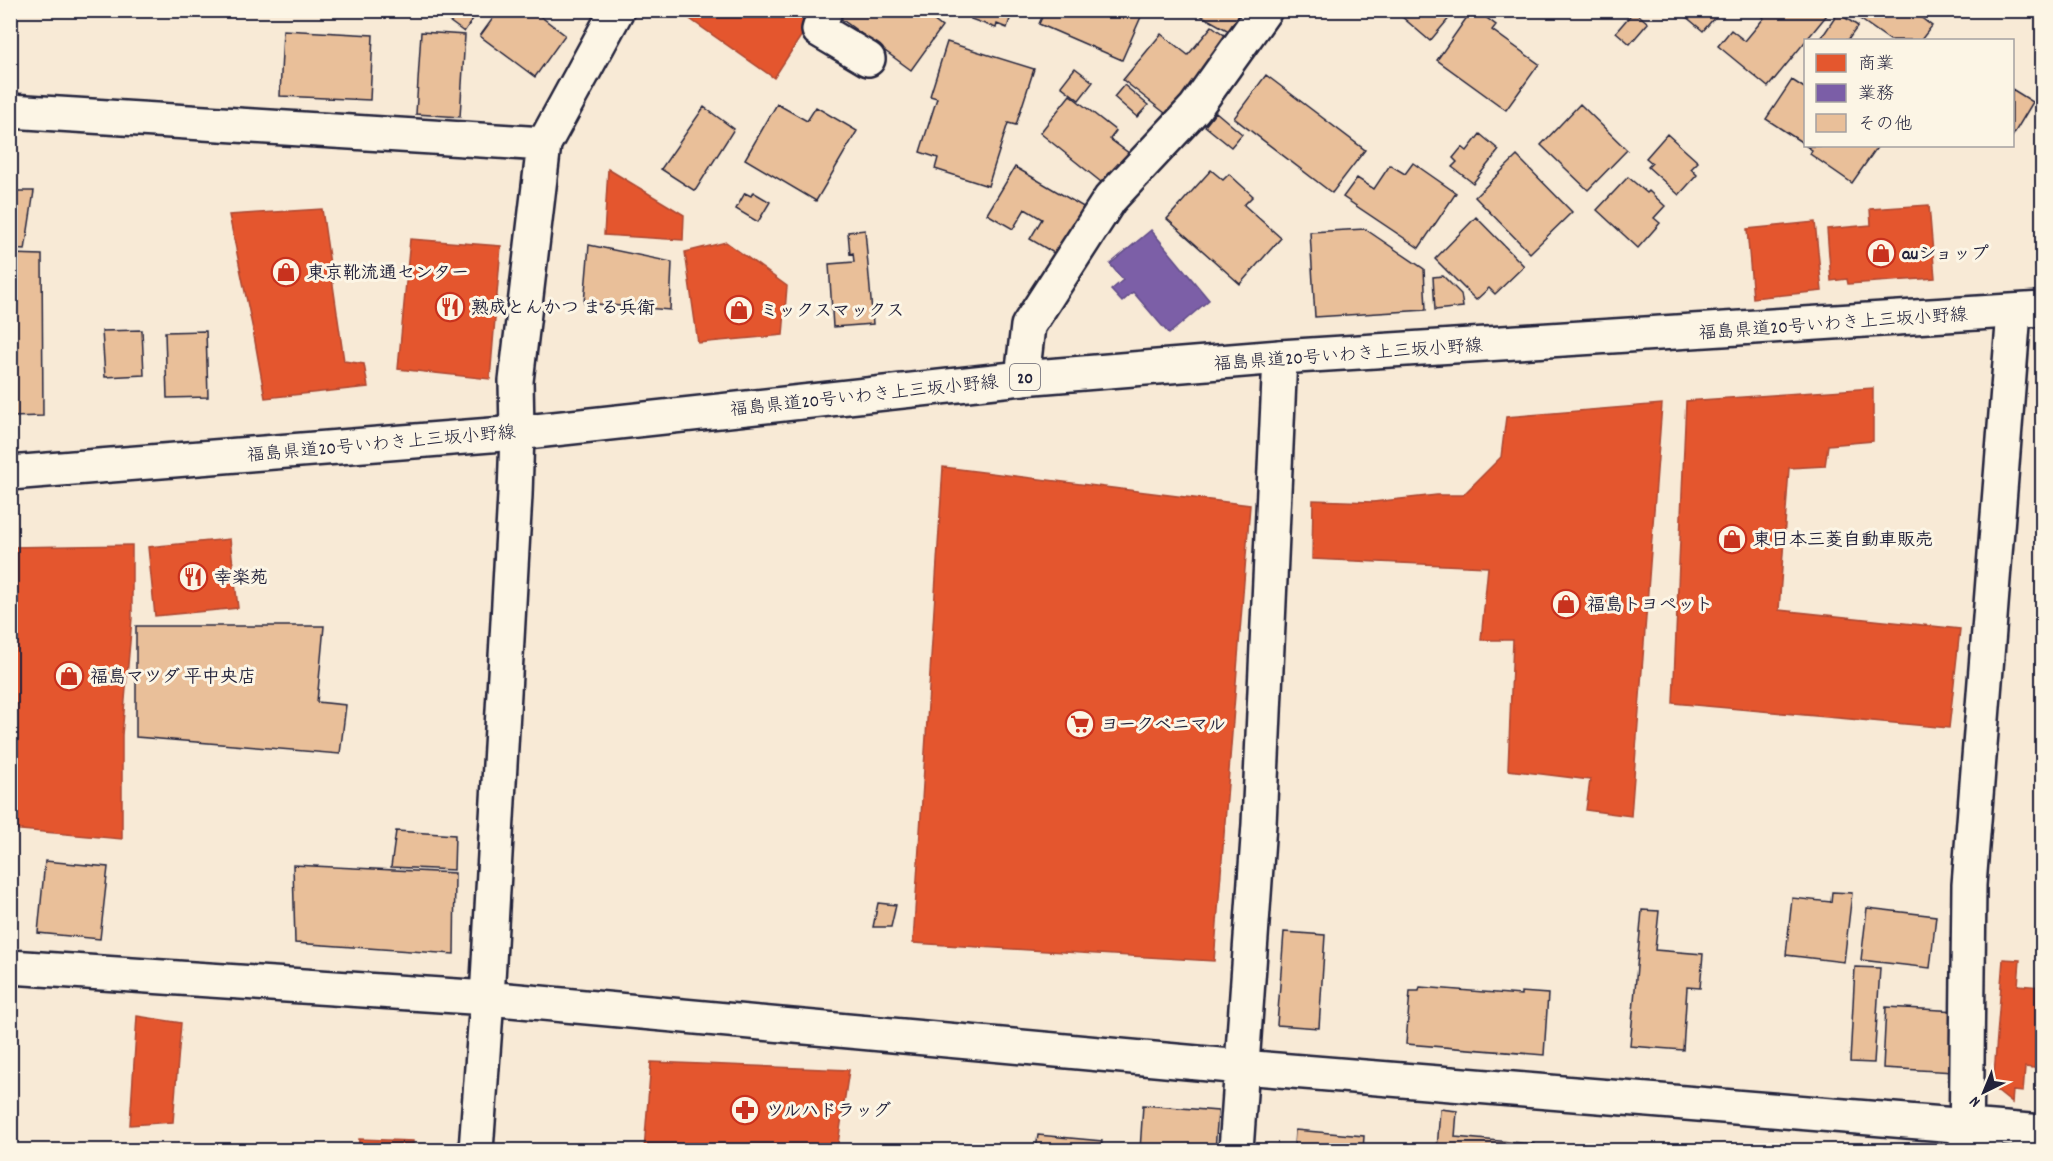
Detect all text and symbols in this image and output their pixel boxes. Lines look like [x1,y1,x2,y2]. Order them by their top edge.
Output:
legend [1804,39,2014,147]
text: 商業 [1858,53,1894,78]
text: 業務 [1858,83,1894,108]
text: その他 [1858,113,1912,138]
shop icon: auショップ [1865,237,1897,269]
place label: auショップ [1902,243,1989,268]
shop icon: 東京靴流通センター [270,256,302,288]
place label: 東京靴流通センター [307,262,469,287]
restaurant icon: 熟成とんかつ まる兵衛 [434,291,466,323]
shop icon: ミックスマックス [723,294,755,326]
place label: 熟成とんかつ まる兵衛 [471,297,655,322]
place label: ミックスマックス [760,300,904,325]
street label: 福島県道20号いわき上三坂小野線 [1698,304,1969,347]
street label: 福島県道20号いわき上三坂小野線 [1213,335,1484,378]
road number: 20 [1010,364,1040,390]
street label: 福島県道20号いわき上三坂小野線 [729,371,1000,424]
street label: 福島県道20号いわき上三坂小野線 [246,421,517,470]
shop icon: 東日本三菱自動車販売 [1716,523,1748,555]
place label: 東日本三菱自動車販売 [1753,529,1933,554]
restaurant icon: 幸楽苑 [177,561,209,593]
place label: 幸楽苑 [214,567,268,592]
shop icon: 福島トヨペット [1550,588,1582,620]
place label: 福島トヨペット [1587,594,1713,619]
shop icon: 福島マツダ 平中央店 [53,660,85,692]
place label: 福島マツダ 平中央店 [90,666,256,691]
supermarket icon: ヨークベニマル [1064,708,1096,740]
place label: ヨークベニマル [1101,714,1226,739]
north arrow [1954,1062,2014,1122]
text: N [1965,1090,1986,1112]
pharmacy icon: ツルハドラッグ [729,1094,761,1126]
place label: ツルハドラッグ [766,1100,891,1125]

